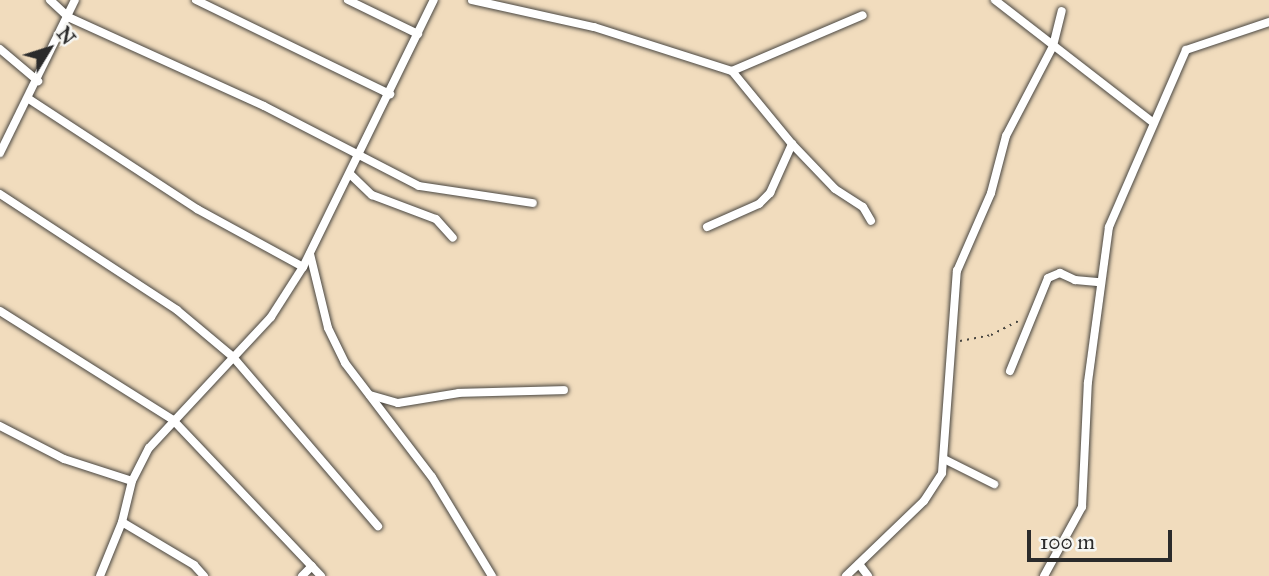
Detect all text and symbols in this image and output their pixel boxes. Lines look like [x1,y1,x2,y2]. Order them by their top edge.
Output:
north arrow [14,14,84,84]
text: N [52,22,80,49]
scale bar [1031,516,1176,560]
text: 100 m [1040,529,1095,555]

